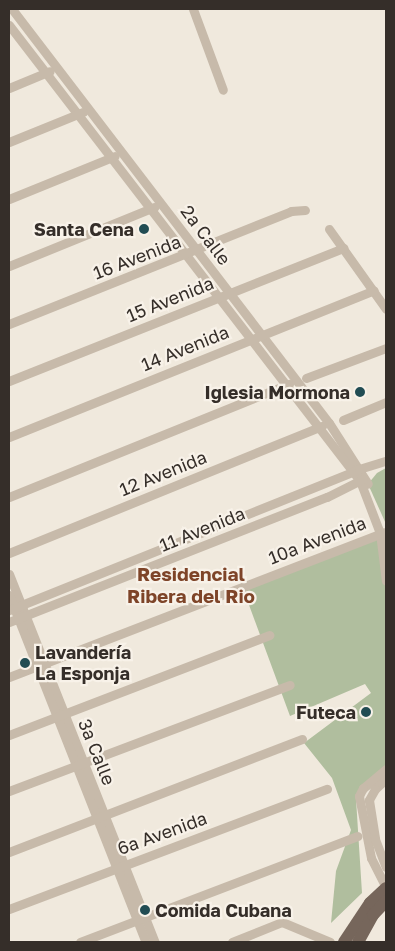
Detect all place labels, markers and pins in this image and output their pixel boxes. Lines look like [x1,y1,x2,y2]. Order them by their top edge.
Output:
place label: Santa Cena [34,218,134,240]
marker: Santa Cena [138,223,150,235]
place label: Iglesia Mormona [205,381,350,403]
marker: Iglesia Mormona [354,386,366,398]
place label: Lavandería La Esponja [35,642,131,684]
marker: Lavandería La Esponja [19,657,31,669]
place label: Futeca [296,701,356,723]
marker: Futeca [360,706,372,718]
place label: Comida Cubana [155,899,292,921]
marker: Comida Cubana [139,904,151,916]

